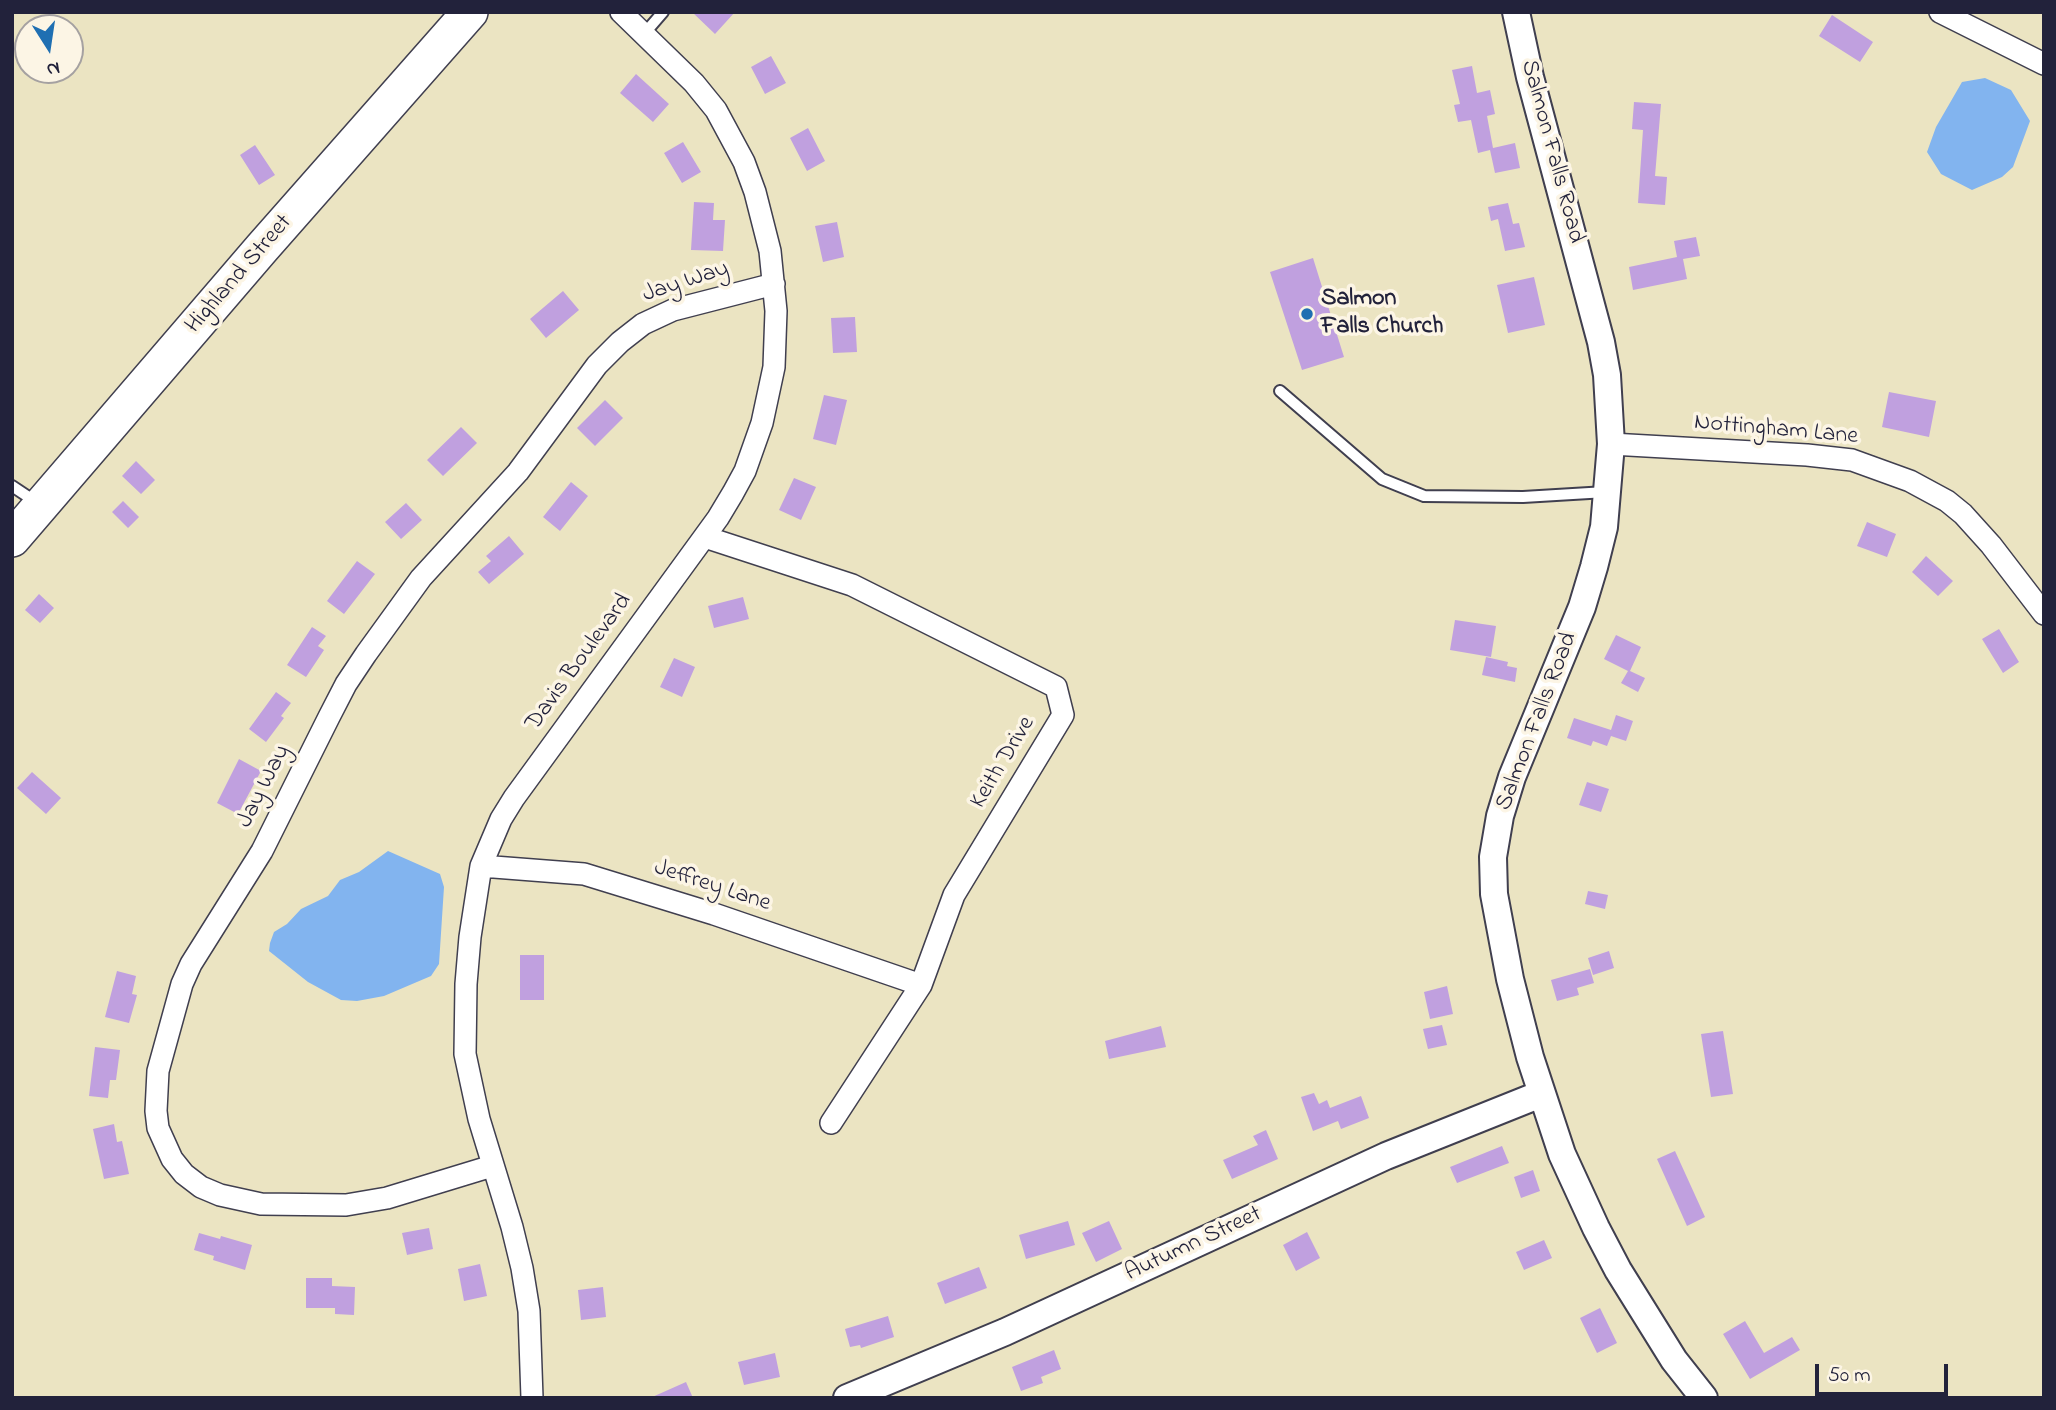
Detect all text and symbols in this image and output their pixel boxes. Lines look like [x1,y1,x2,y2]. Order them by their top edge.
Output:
north arrow [14,14,84,84]
text: N [44,54,62,83]
street label: Salmon Falls Road [1513,57,1589,247]
street label: Highland Street [180,210,300,340]
street label: Jay Way [639,256,733,310]
place label: Salmon Falls Church [1321,286,1444,342]
marker: Salmon Falls Church [1299,306,1315,322]
street label: Nottingham Lane [1693,409,1859,453]
street label: Davis Boulevard [521,589,639,737]
street label: Salmon Falls Road [1491,629,1585,815]
street label: Keith Drive [965,712,1043,814]
street label: Jay Way [232,741,298,833]
street label: Jeffrey Lane [650,855,774,919]
street label: Autumn Street [1121,1201,1267,1289]
scale bar [1818,1350,1951,1394]
text: 50 m [1828,1361,1871,1391]

